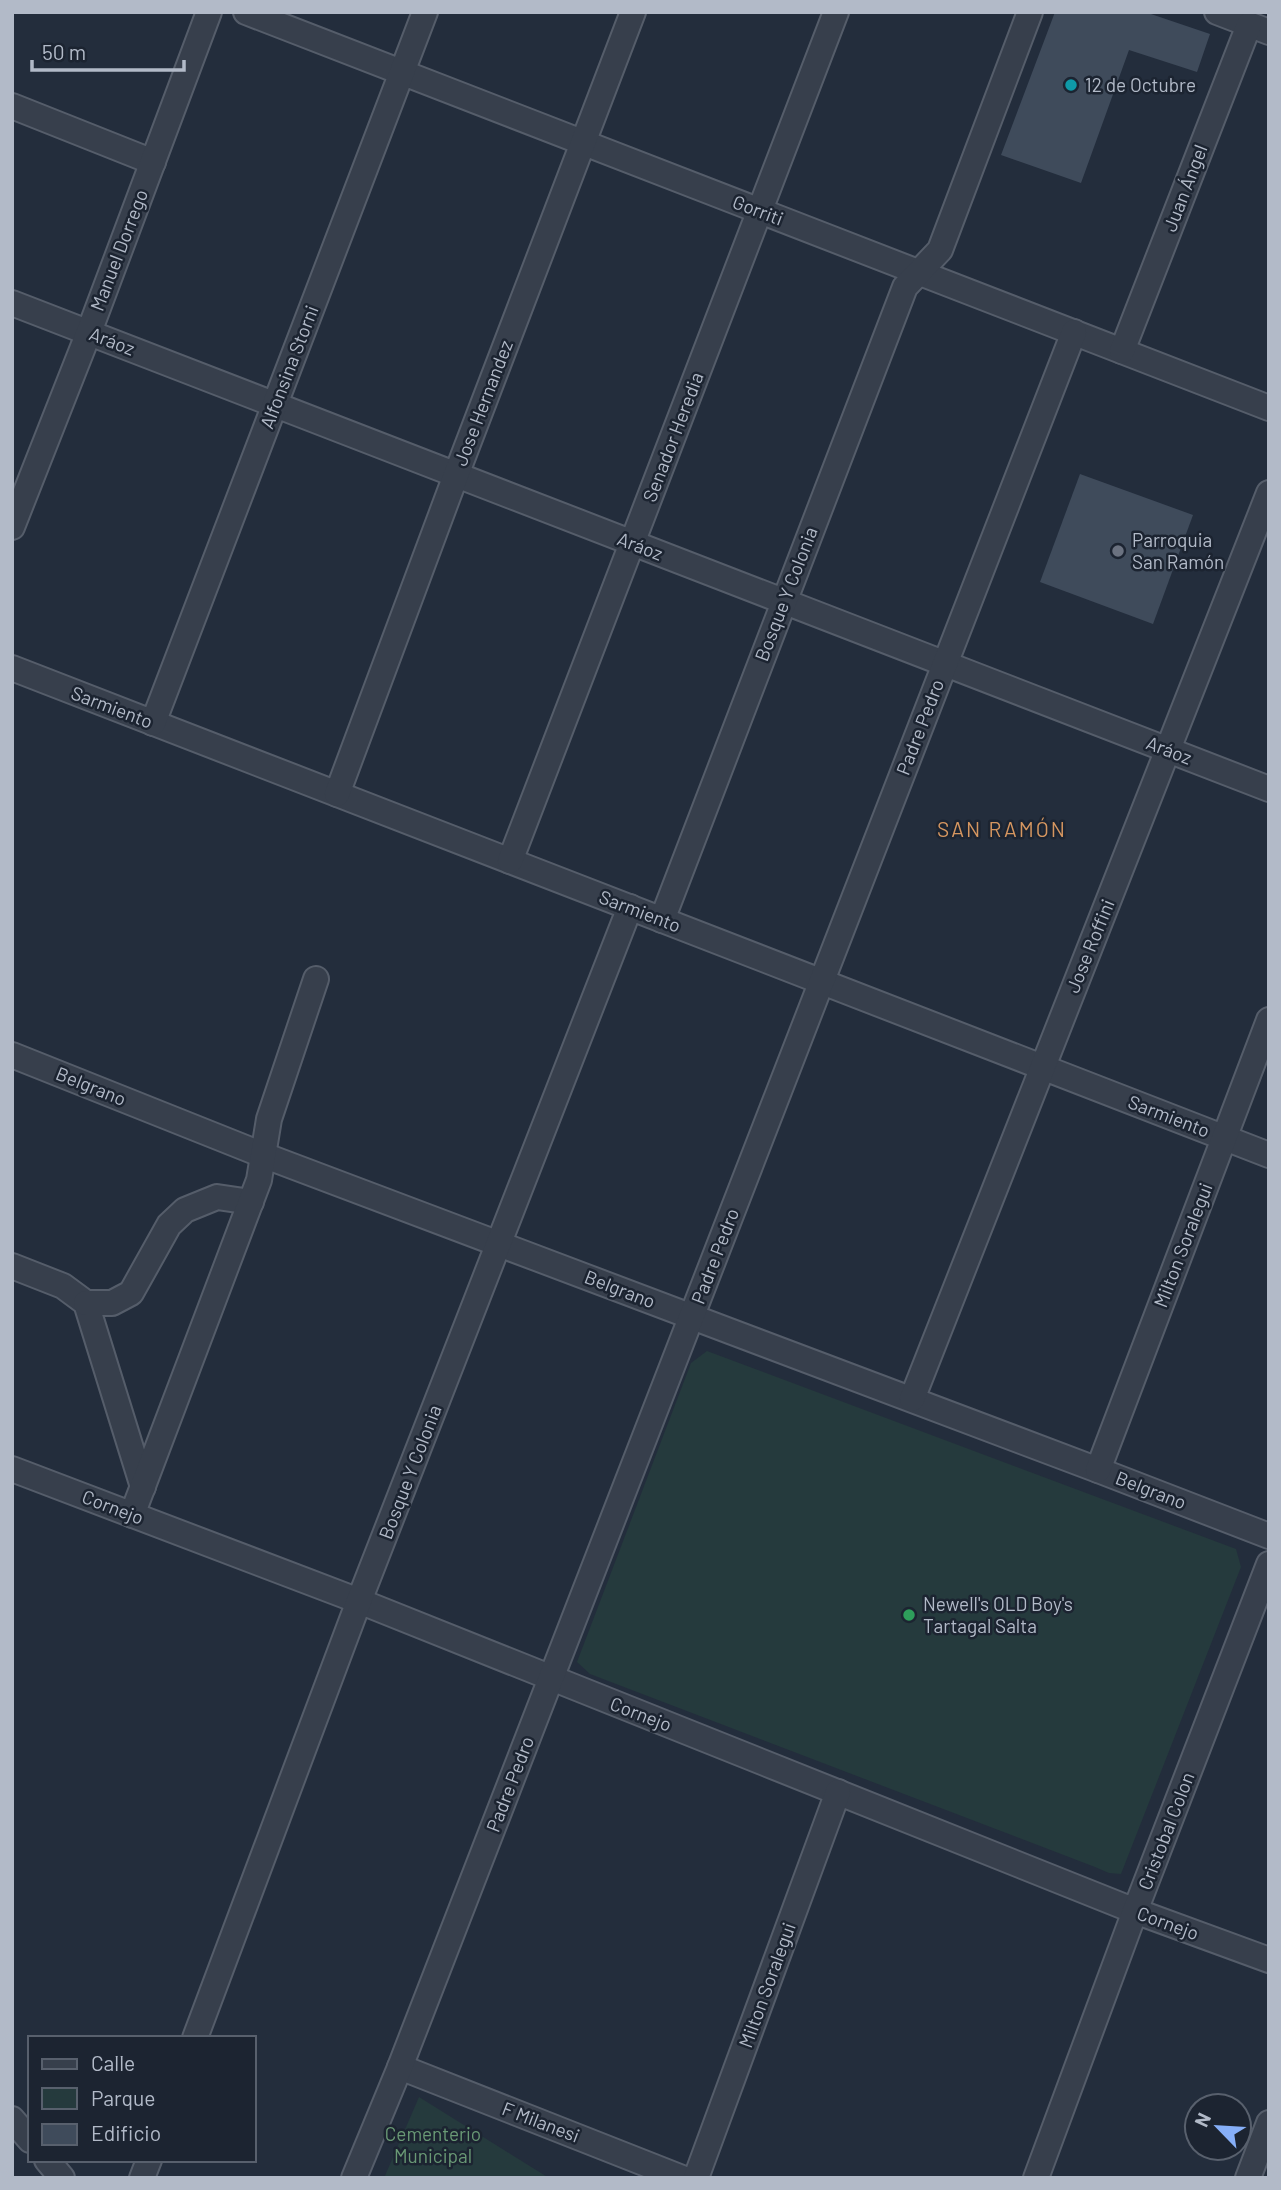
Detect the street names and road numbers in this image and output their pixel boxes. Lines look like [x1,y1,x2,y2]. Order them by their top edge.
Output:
street label: Juan Ángel [1157,141,1212,235]
street label: Manuel Dorrego [85,186,152,314]
street label: Gorriti [730,189,787,230]
street label: Alfonsina Storni [254,302,323,432]
street label: Aráoz [86,321,138,360]
street label: Jose Hernandez [448,337,517,469]
street label: Senador Heredia [637,369,708,505]
street label: Bosque Y Colonia [749,523,822,664]
street label: Aráoz [614,526,666,565]
street label: Padre Pedro [891,676,948,778]
street label: Sarmiento [68,680,156,733]
street label: Aráoz [1143,730,1195,769]
street label: Sarmiento [596,884,684,937]
street label: Jose Roffini [1060,896,1119,996]
street label: Belgrano [53,1061,130,1110]
street label: Sarmiento [1125,1089,1213,1142]
street label: Milton Soralegui [1148,1179,1217,1310]
street label: Padre Pedro [686,1205,743,1307]
street label: Belgrano [582,1265,659,1312]
street label: Bosque Y Colonia [373,1401,446,1542]
street label: Belgrano [1113,1466,1190,1513]
street label: Cornejo [79,1484,147,1529]
street label: Cornejo [607,1691,675,1736]
street label: Padre Pedro [481,1733,538,1835]
street label: Cristobal Colon [1132,1769,1199,1893]
street label: Cornejo [1134,1901,1202,1944]
street label: Milton Soralegui [733,1919,800,2051]
street label: F Milanesi [499,2096,583,2147]

